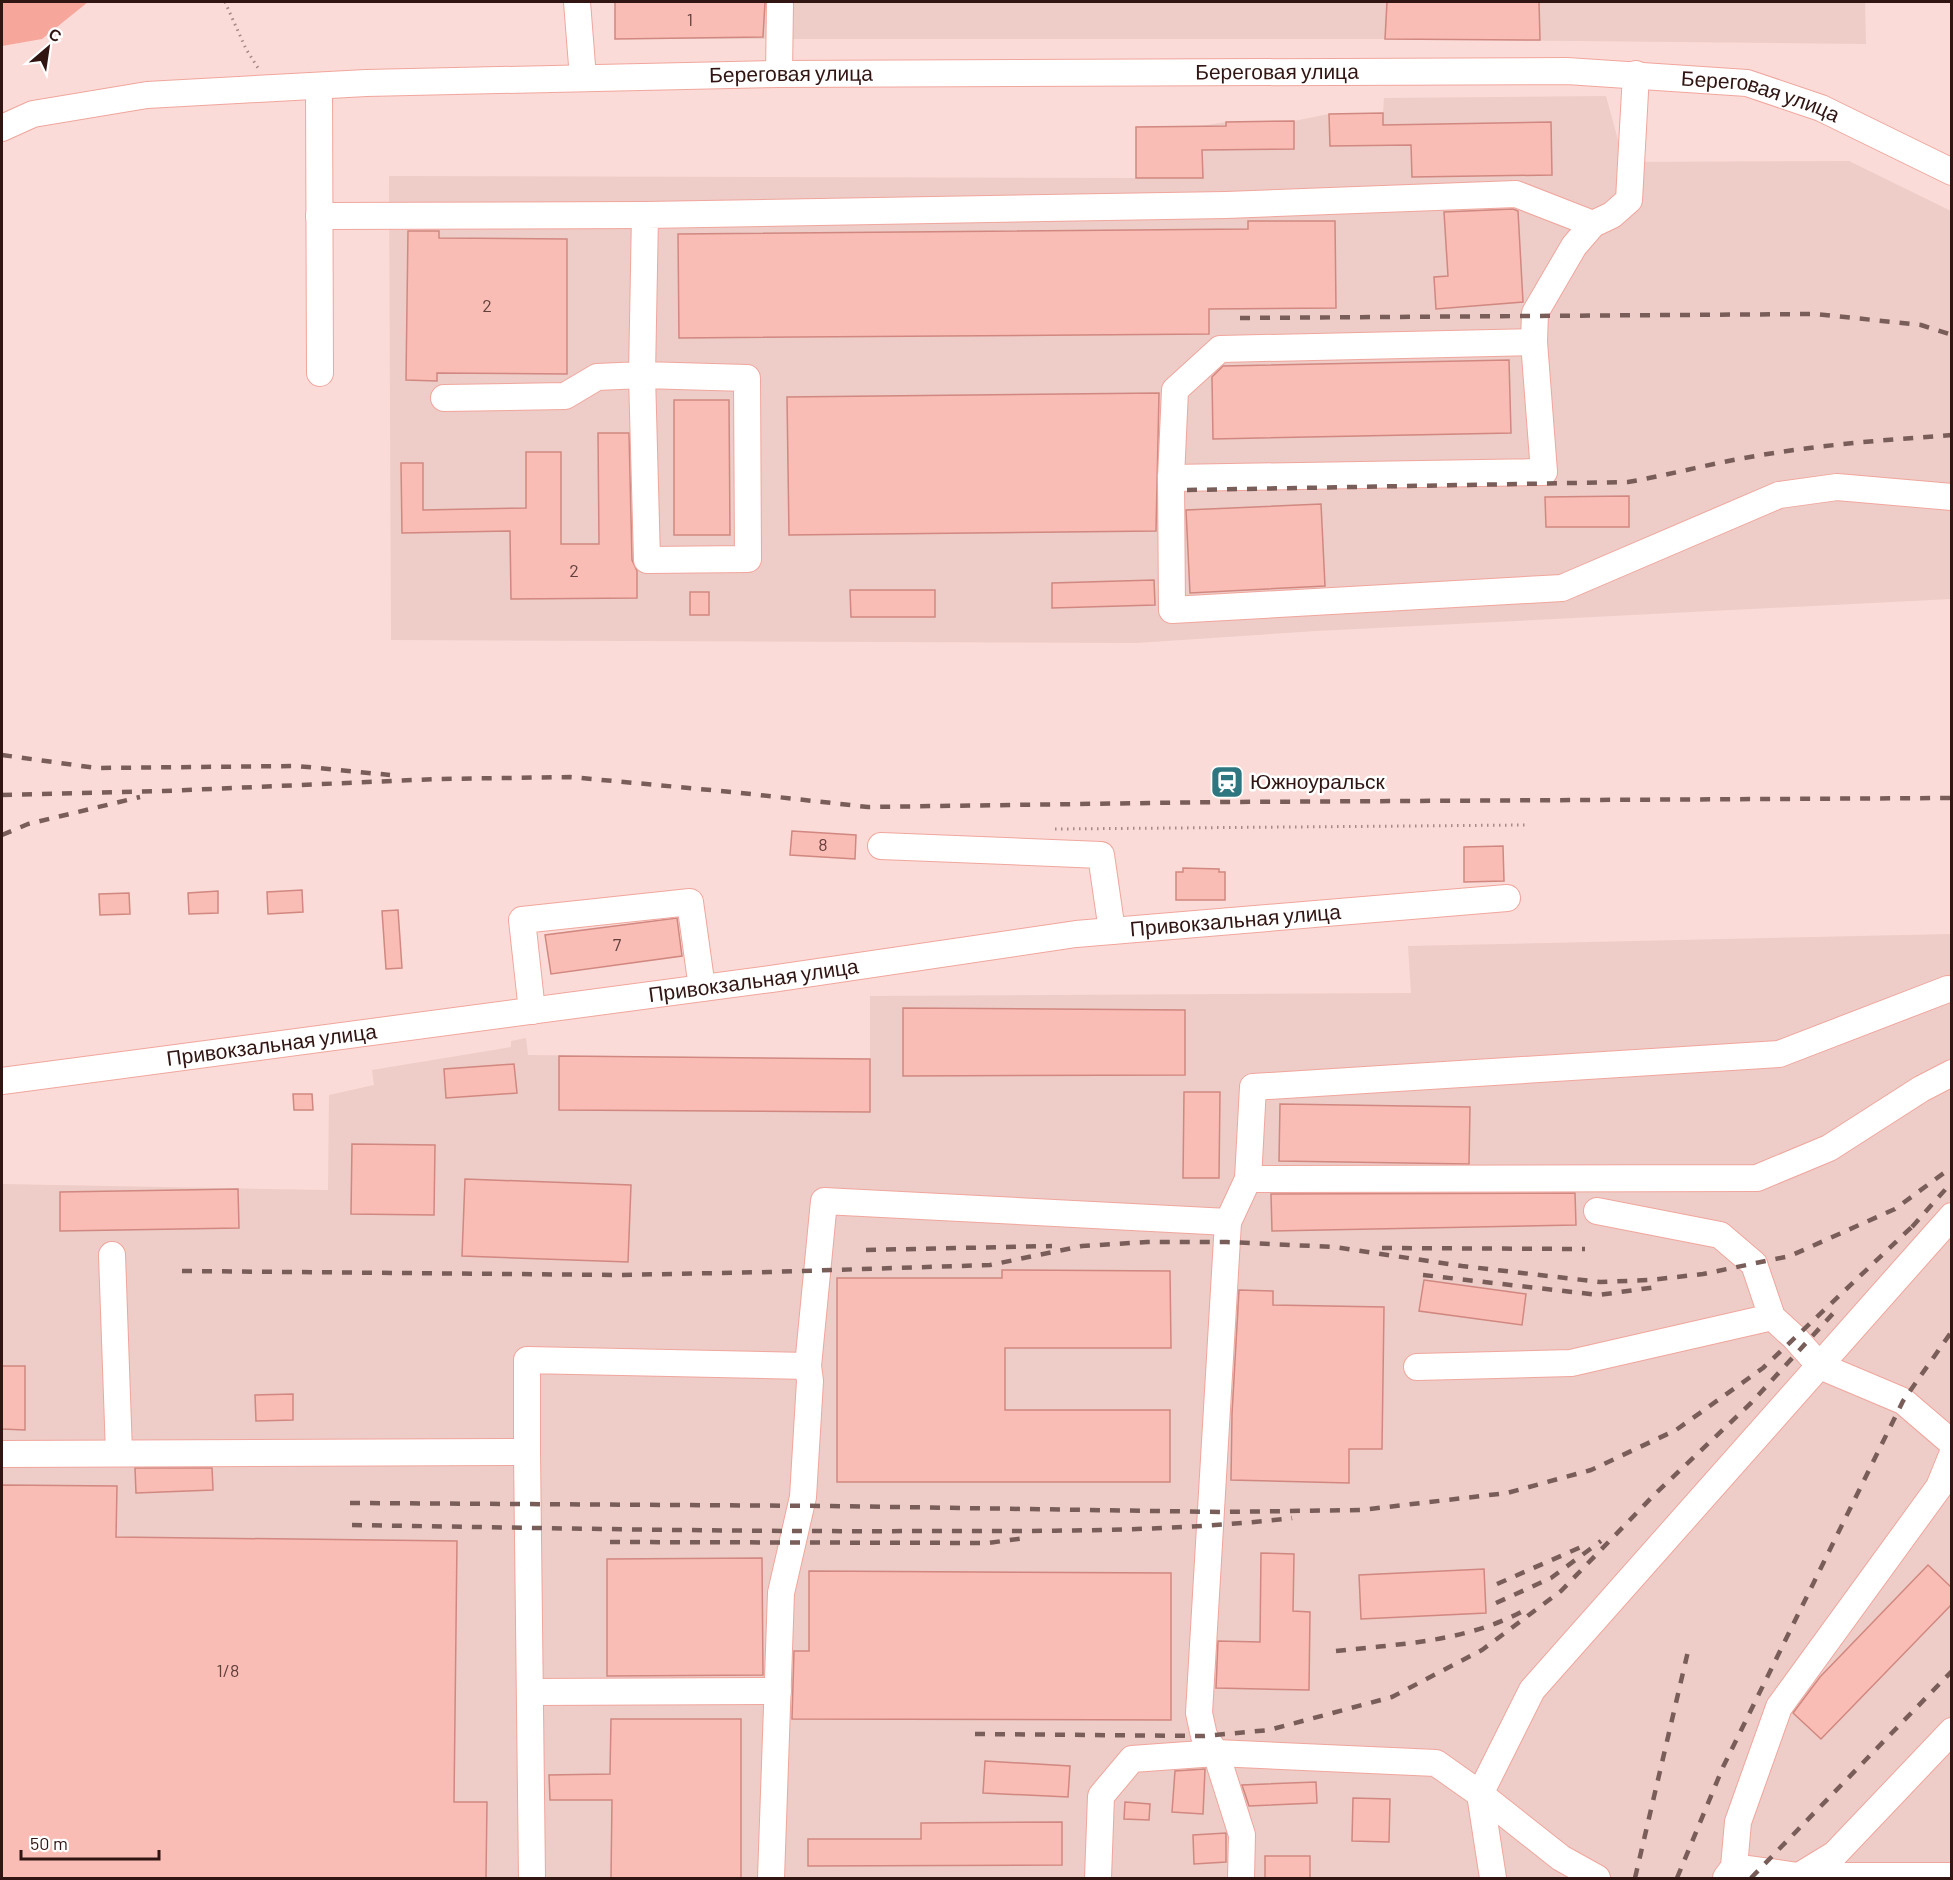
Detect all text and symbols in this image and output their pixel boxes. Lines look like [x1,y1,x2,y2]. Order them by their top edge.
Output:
house number: 1 [687,8,693,30]
north arrow [18,18,78,78]
text: С [46,23,66,46]
street label: Береговая улица [1195,58,1359,83]
street label: Береговая улица [709,60,873,87]
street label: Береговая улица [1680,65,1845,126]
house number: 2 [482,294,492,316]
house number: 2 [569,559,579,581]
station icon: Южноуральск [1209,764,1245,800]
place label: Южноуральск [1250,768,1386,793]
house number: 8 [818,833,828,855]
street label: Привокзальная улица [1129,898,1342,940]
house number: 7 [613,933,622,955]
street label: Привокзальная улица [647,952,860,1006]
street label: Привокзальная улица [165,1017,378,1070]
house number: 1/8 [217,1659,239,1681]
scale bar [21,1823,159,1861]
text: 50 m [30,1832,68,1854]

